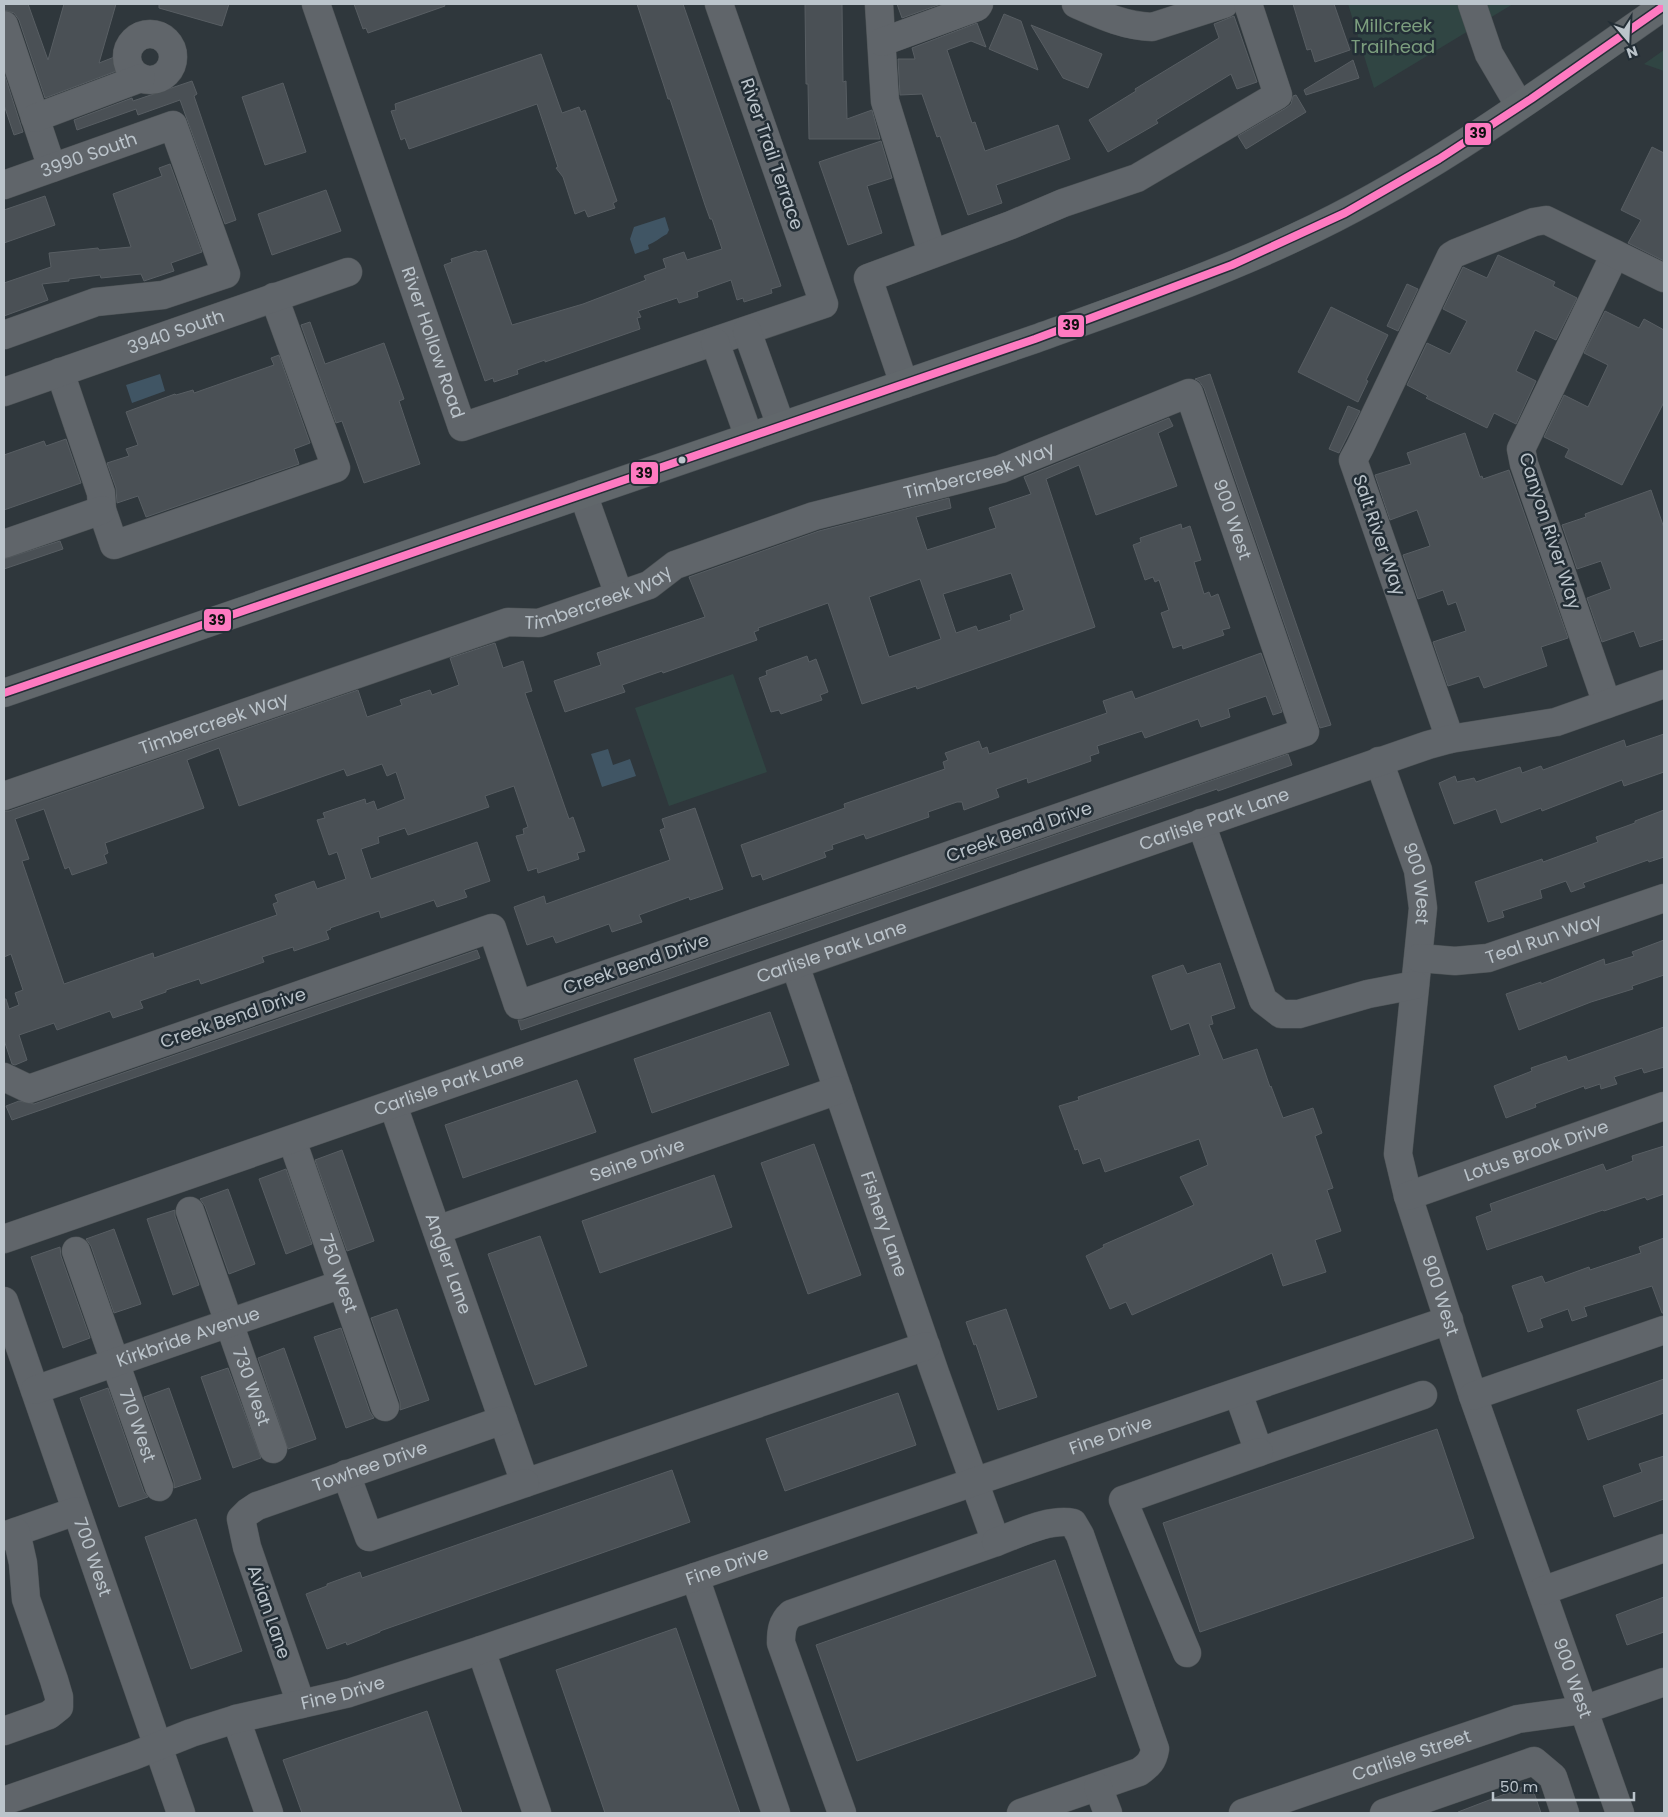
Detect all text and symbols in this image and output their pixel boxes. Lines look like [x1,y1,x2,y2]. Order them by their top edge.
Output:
park label: Millcreek Trailhead [1351,13,1435,59]
north arrow [1603,15,1653,65]
text: N [1624,41,1640,63]
street label: River Trail Terrace [735,75,810,233]
line badge: 39 [1464,122,1492,146]
text: 39 [1469,123,1487,143]
street label: 3990 South [37,126,140,183]
street label: River Hollow Road [396,263,471,421]
street label: 3940 South [124,303,228,360]
line badge: 39 [1057,314,1085,338]
text: 39 [1062,315,1080,335]
street label: Timbercreek Way [901,436,1058,505]
street label: Canyon River Way [1513,449,1588,613]
unlabelled marker [677,455,687,465]
line badge: 39 [630,461,659,485]
text: 39 [635,463,653,483]
street label: Salt River Way [1347,471,1412,599]
street label: 900 West [1207,476,1258,563]
street label: Timbercreek Way [524,559,677,635]
line badge: 39 [203,608,232,632]
text: 39 [208,610,226,630]
street label: Timbercreek Way [136,686,292,760]
street label: Carlisle Park Lane [1136,781,1293,856]
street label: Creek Bend Drive [943,795,1095,868]
street label: 900 West [1397,839,1436,926]
street label: Teal Run Way [1482,907,1605,970]
street label: Carlisle Park Lane [753,914,910,989]
street label: Creek Bend Drive [560,927,712,1000]
street label: Creek Bend Drive [157,981,309,1054]
street label: Carlisle Park Lane [370,1047,527,1122]
street label: Lotus Brook Drive [1460,1113,1612,1187]
street label: Seine Drive [586,1132,688,1188]
street label: Fishery Lane [855,1168,914,1280]
street label: Angler Lane [420,1209,478,1317]
street label: 750 West [314,1230,364,1316]
street label: 900 West [1416,1252,1466,1339]
street label: Kirkbride Avenue [113,1300,263,1373]
street label: 730 West [227,1344,277,1429]
street label: 710 West [113,1385,162,1466]
street label: Fine Drive [1066,1409,1155,1461]
street label: Towhee Drive [309,1434,430,1498]
street label: 700 West [68,1514,118,1600]
street label: Fine Drive [682,1540,772,1591]
street label: Avian Lane [242,1562,297,1662]
street label: 900 West [1547,1634,1599,1722]
street label: Fine Drive [298,1669,388,1716]
street label: Carlisle Street [1348,1723,1474,1787]
scale bar [1493,1770,1634,1802]
text: 50 m [1500,1776,1538,1797]

